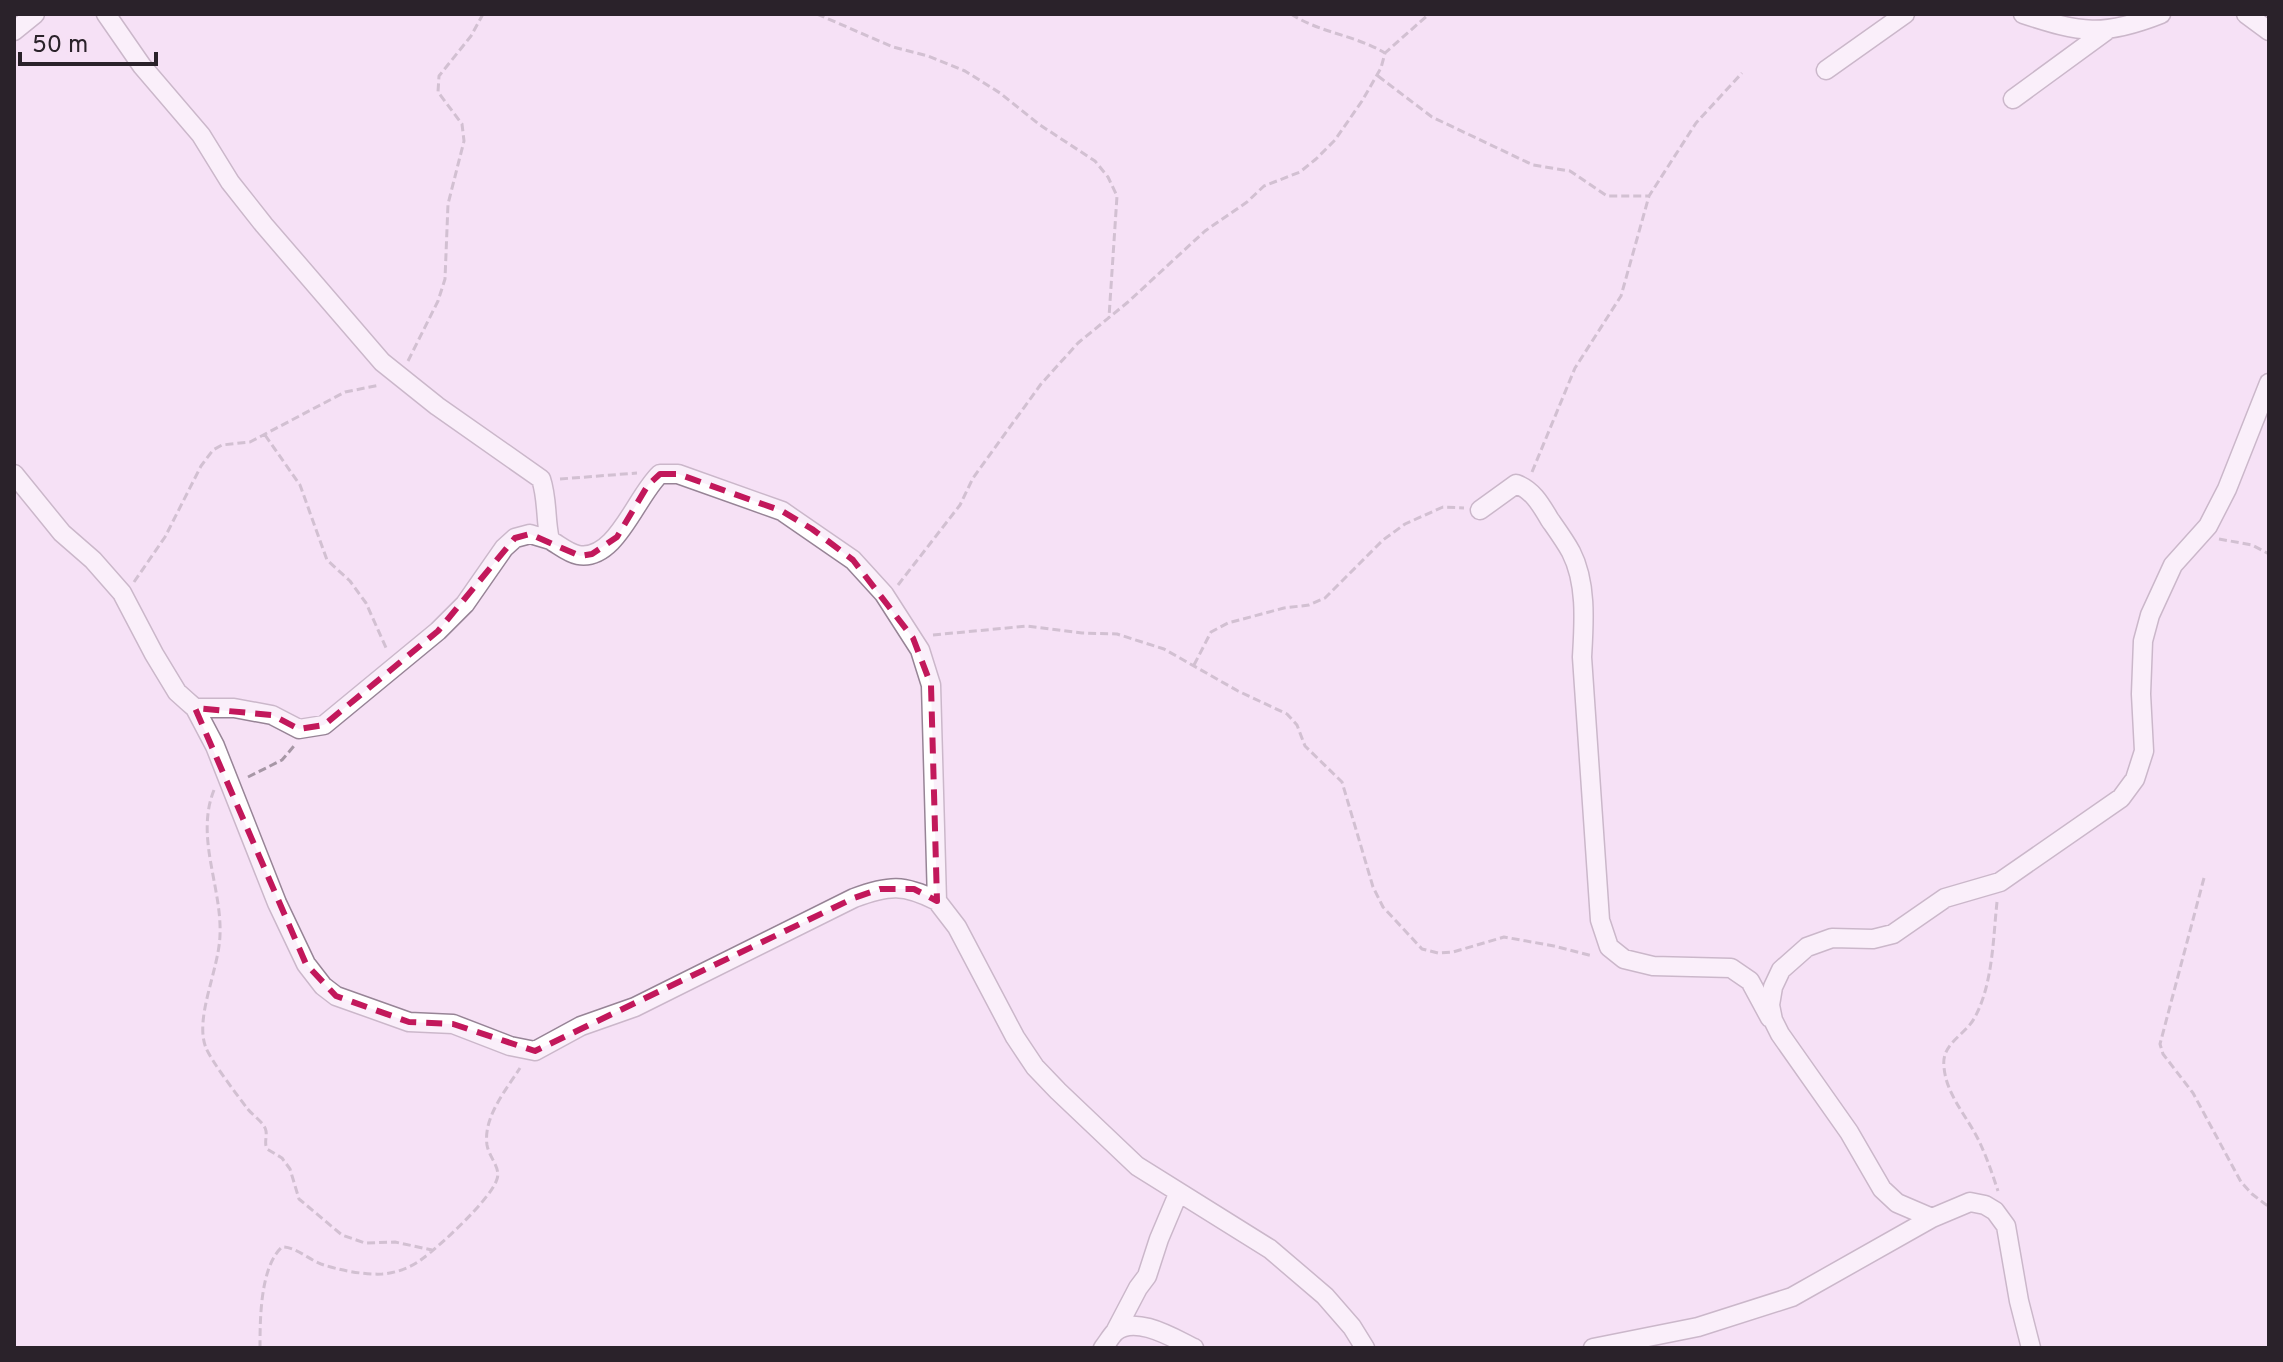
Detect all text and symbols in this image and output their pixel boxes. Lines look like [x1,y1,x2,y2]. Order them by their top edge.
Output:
scale bar [20,16,156,66]
text: 50 m [32,31,88,61]

